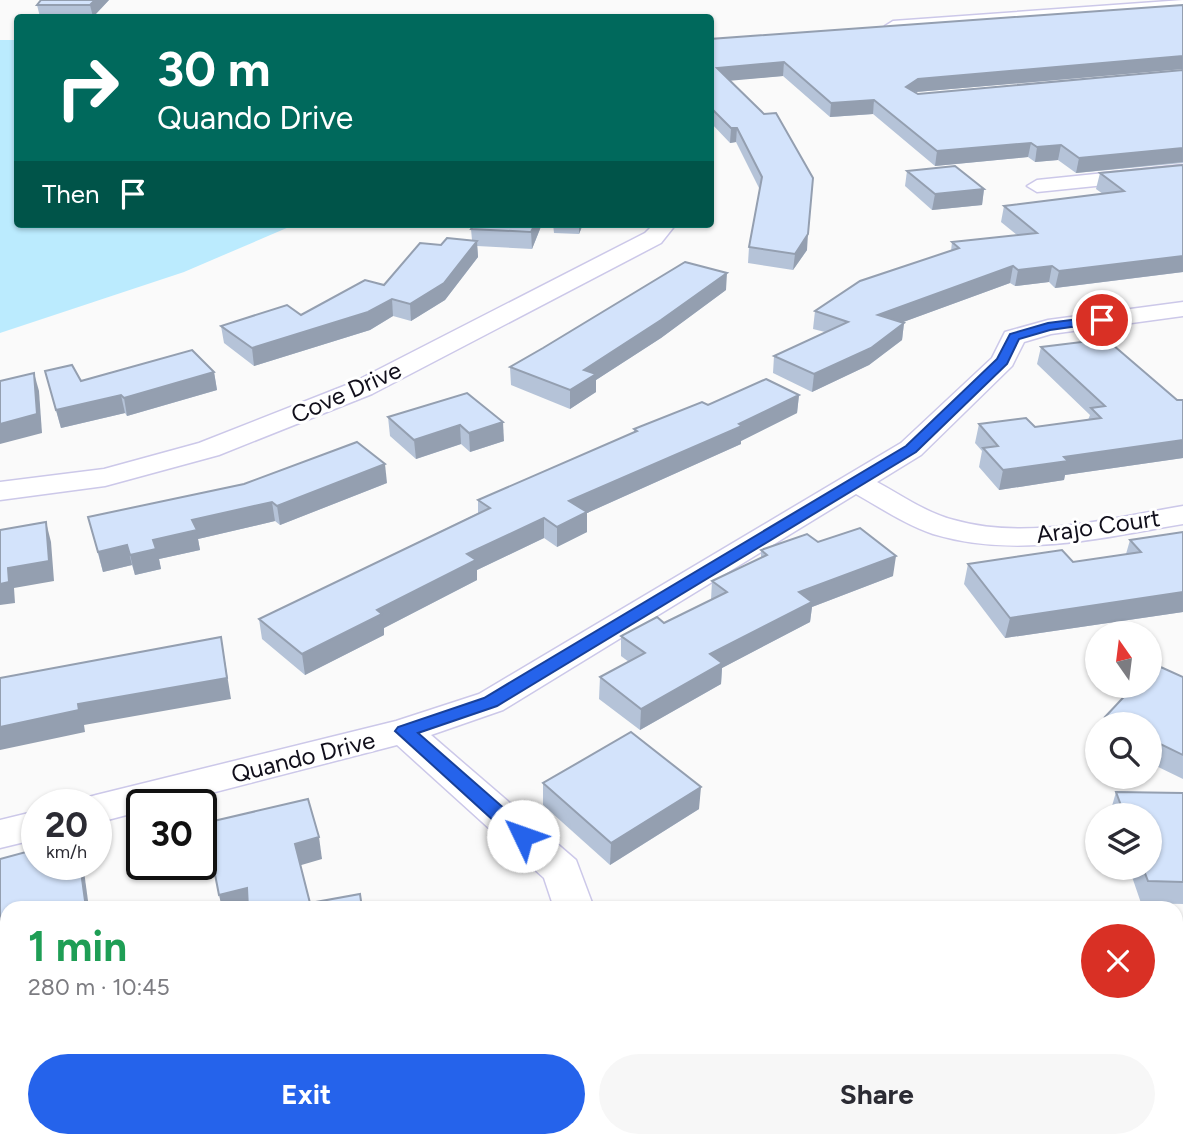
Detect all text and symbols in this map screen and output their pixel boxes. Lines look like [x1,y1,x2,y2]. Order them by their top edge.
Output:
text: 30 m [157,39,270,98]
icon: right [42,42,133,133]
text: Quando Drive [157,99,353,137]
icon: arrive [114,175,152,213]
text: Then [42,178,100,210]
pin [1072,290,1132,350]
icon: arrive [1083,301,1121,339]
street label: Cove Drive [286,355,406,429]
street label: Arajo Court [1034,503,1162,549]
north arrow [1085,621,1162,698]
map controls [1085,621,1162,880]
button: search [1085,712,1162,789]
street label: Quando Drive [228,725,378,789]
speed limit sign: 30 [126,789,217,880]
position arrow [486,799,560,873]
button: layers [1085,803,1162,880]
text: 20 [45,804,88,846]
text: km/h [46,841,87,863]
text: 1 min [28,921,127,972]
button: close [1081,924,1155,998]
text: 280 m · 10:45 [28,973,170,1001]
button: Exit [28,1054,585,1134]
button: Share [599,1054,1155,1134]

